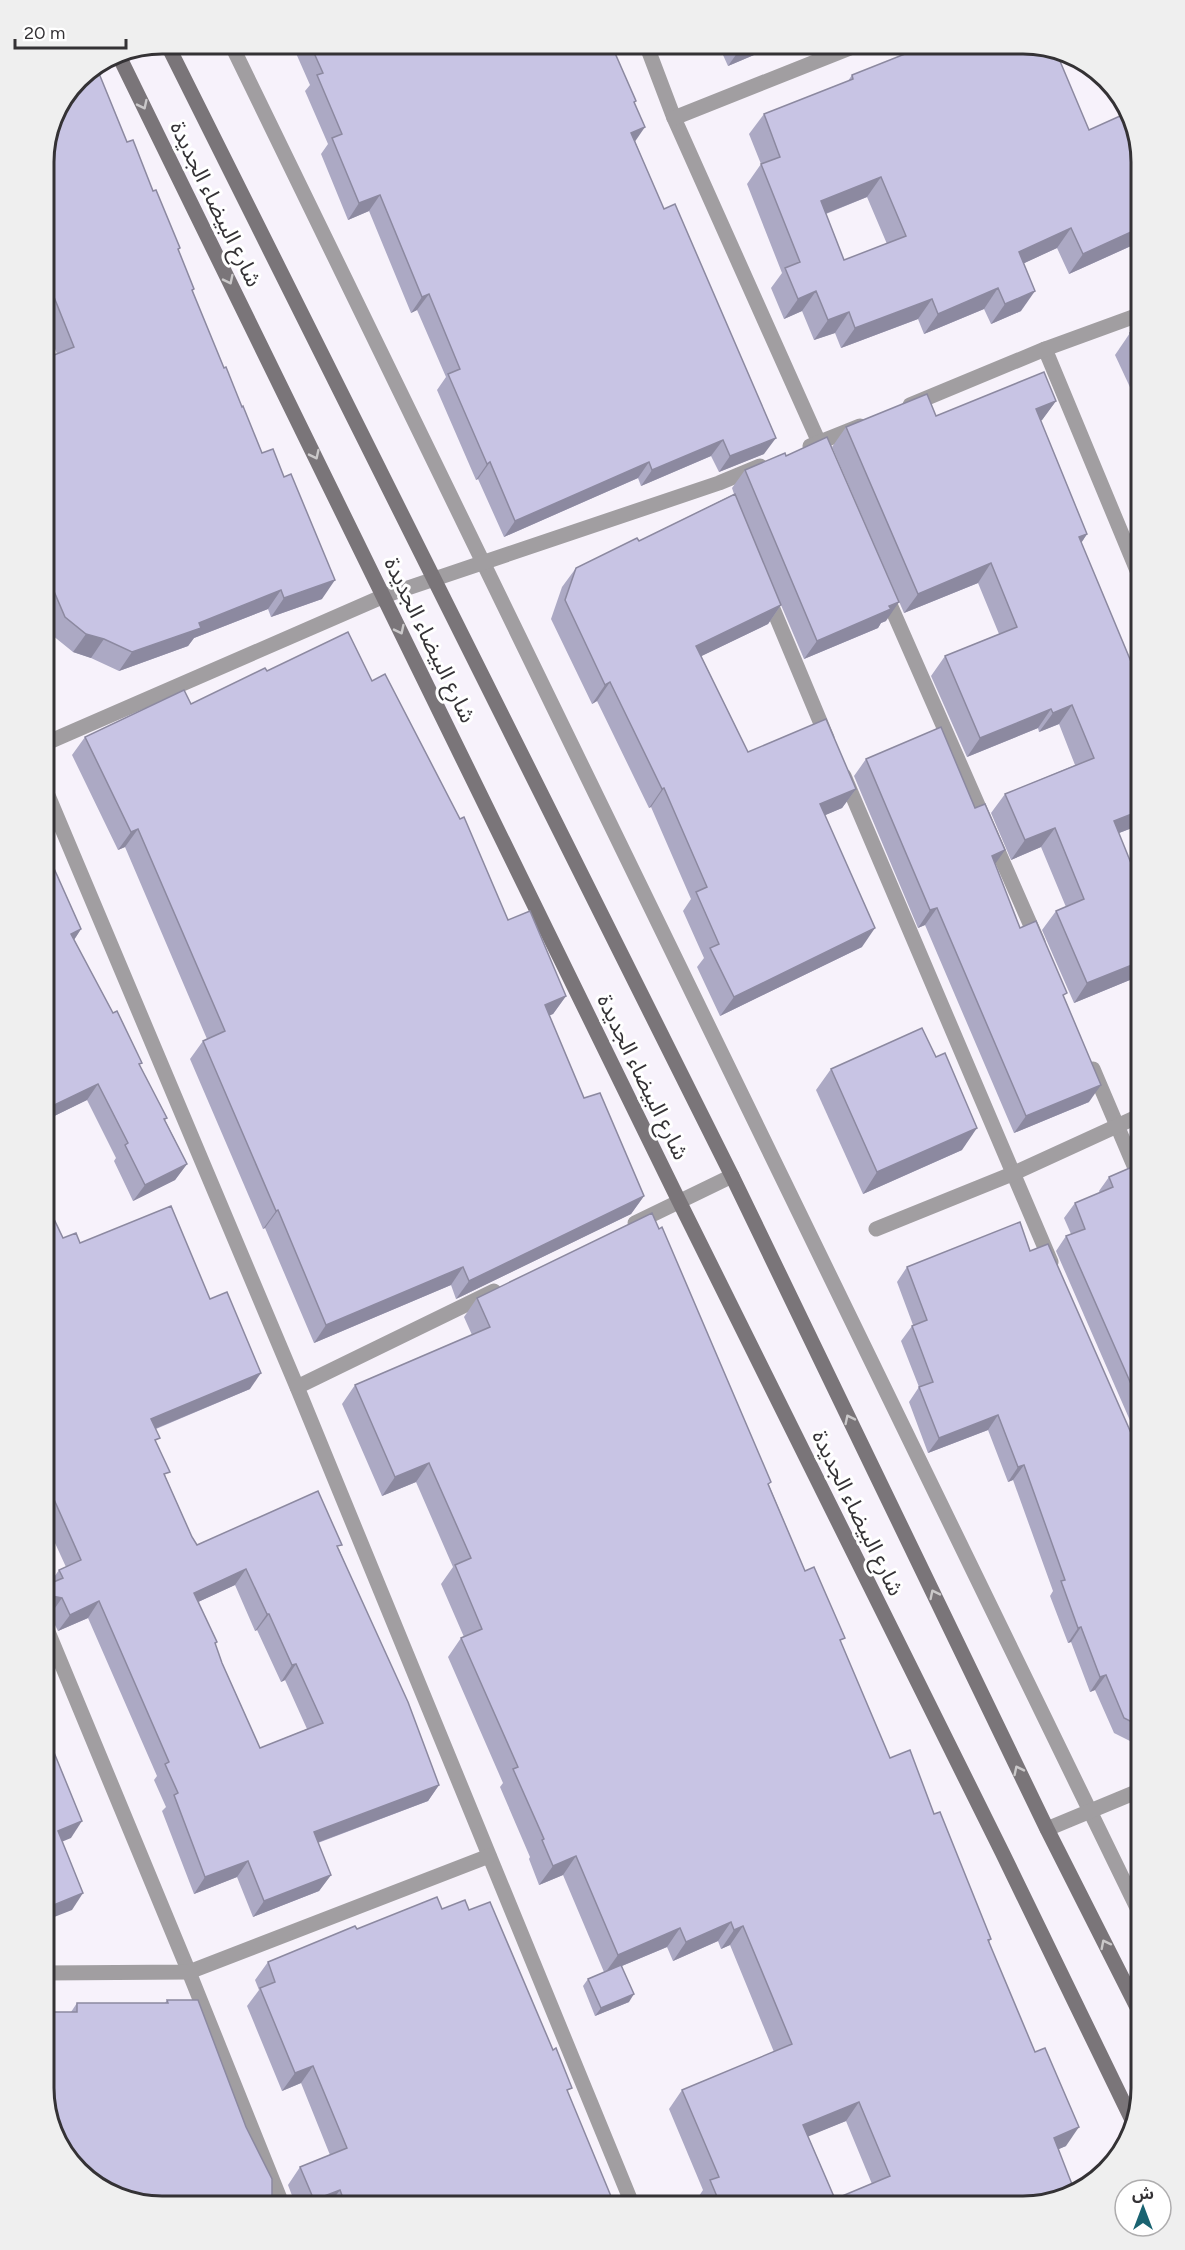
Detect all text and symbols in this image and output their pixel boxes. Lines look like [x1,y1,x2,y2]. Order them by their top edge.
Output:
scale bar [15,12,126,50]
text: 20 m [24,22,65,44]
one-way arrow [135,98,147,109]
street label: شارع البيضاء الجديدة [162,117,268,292]
one-way arrow [221,273,233,284]
one-way arrow [307,449,319,460]
street label: شارع البيضاء الجديدة [376,553,482,728]
one-way arrow [393,624,405,635]
street label: شارع البيضاء الجديدة [589,990,695,1165]
one-way arrow [844,1414,856,1425]
street label: شارع البيضاء الجديدة [804,1426,910,1601]
one-way arrow [929,1590,941,1601]
one-way arrow [1014,1765,1026,1776]
one-way arrow [1101,1940,1113,1951]
north arrow [1113,2178,1173,2238]
text: ش [1132,2184,1154,2203]

